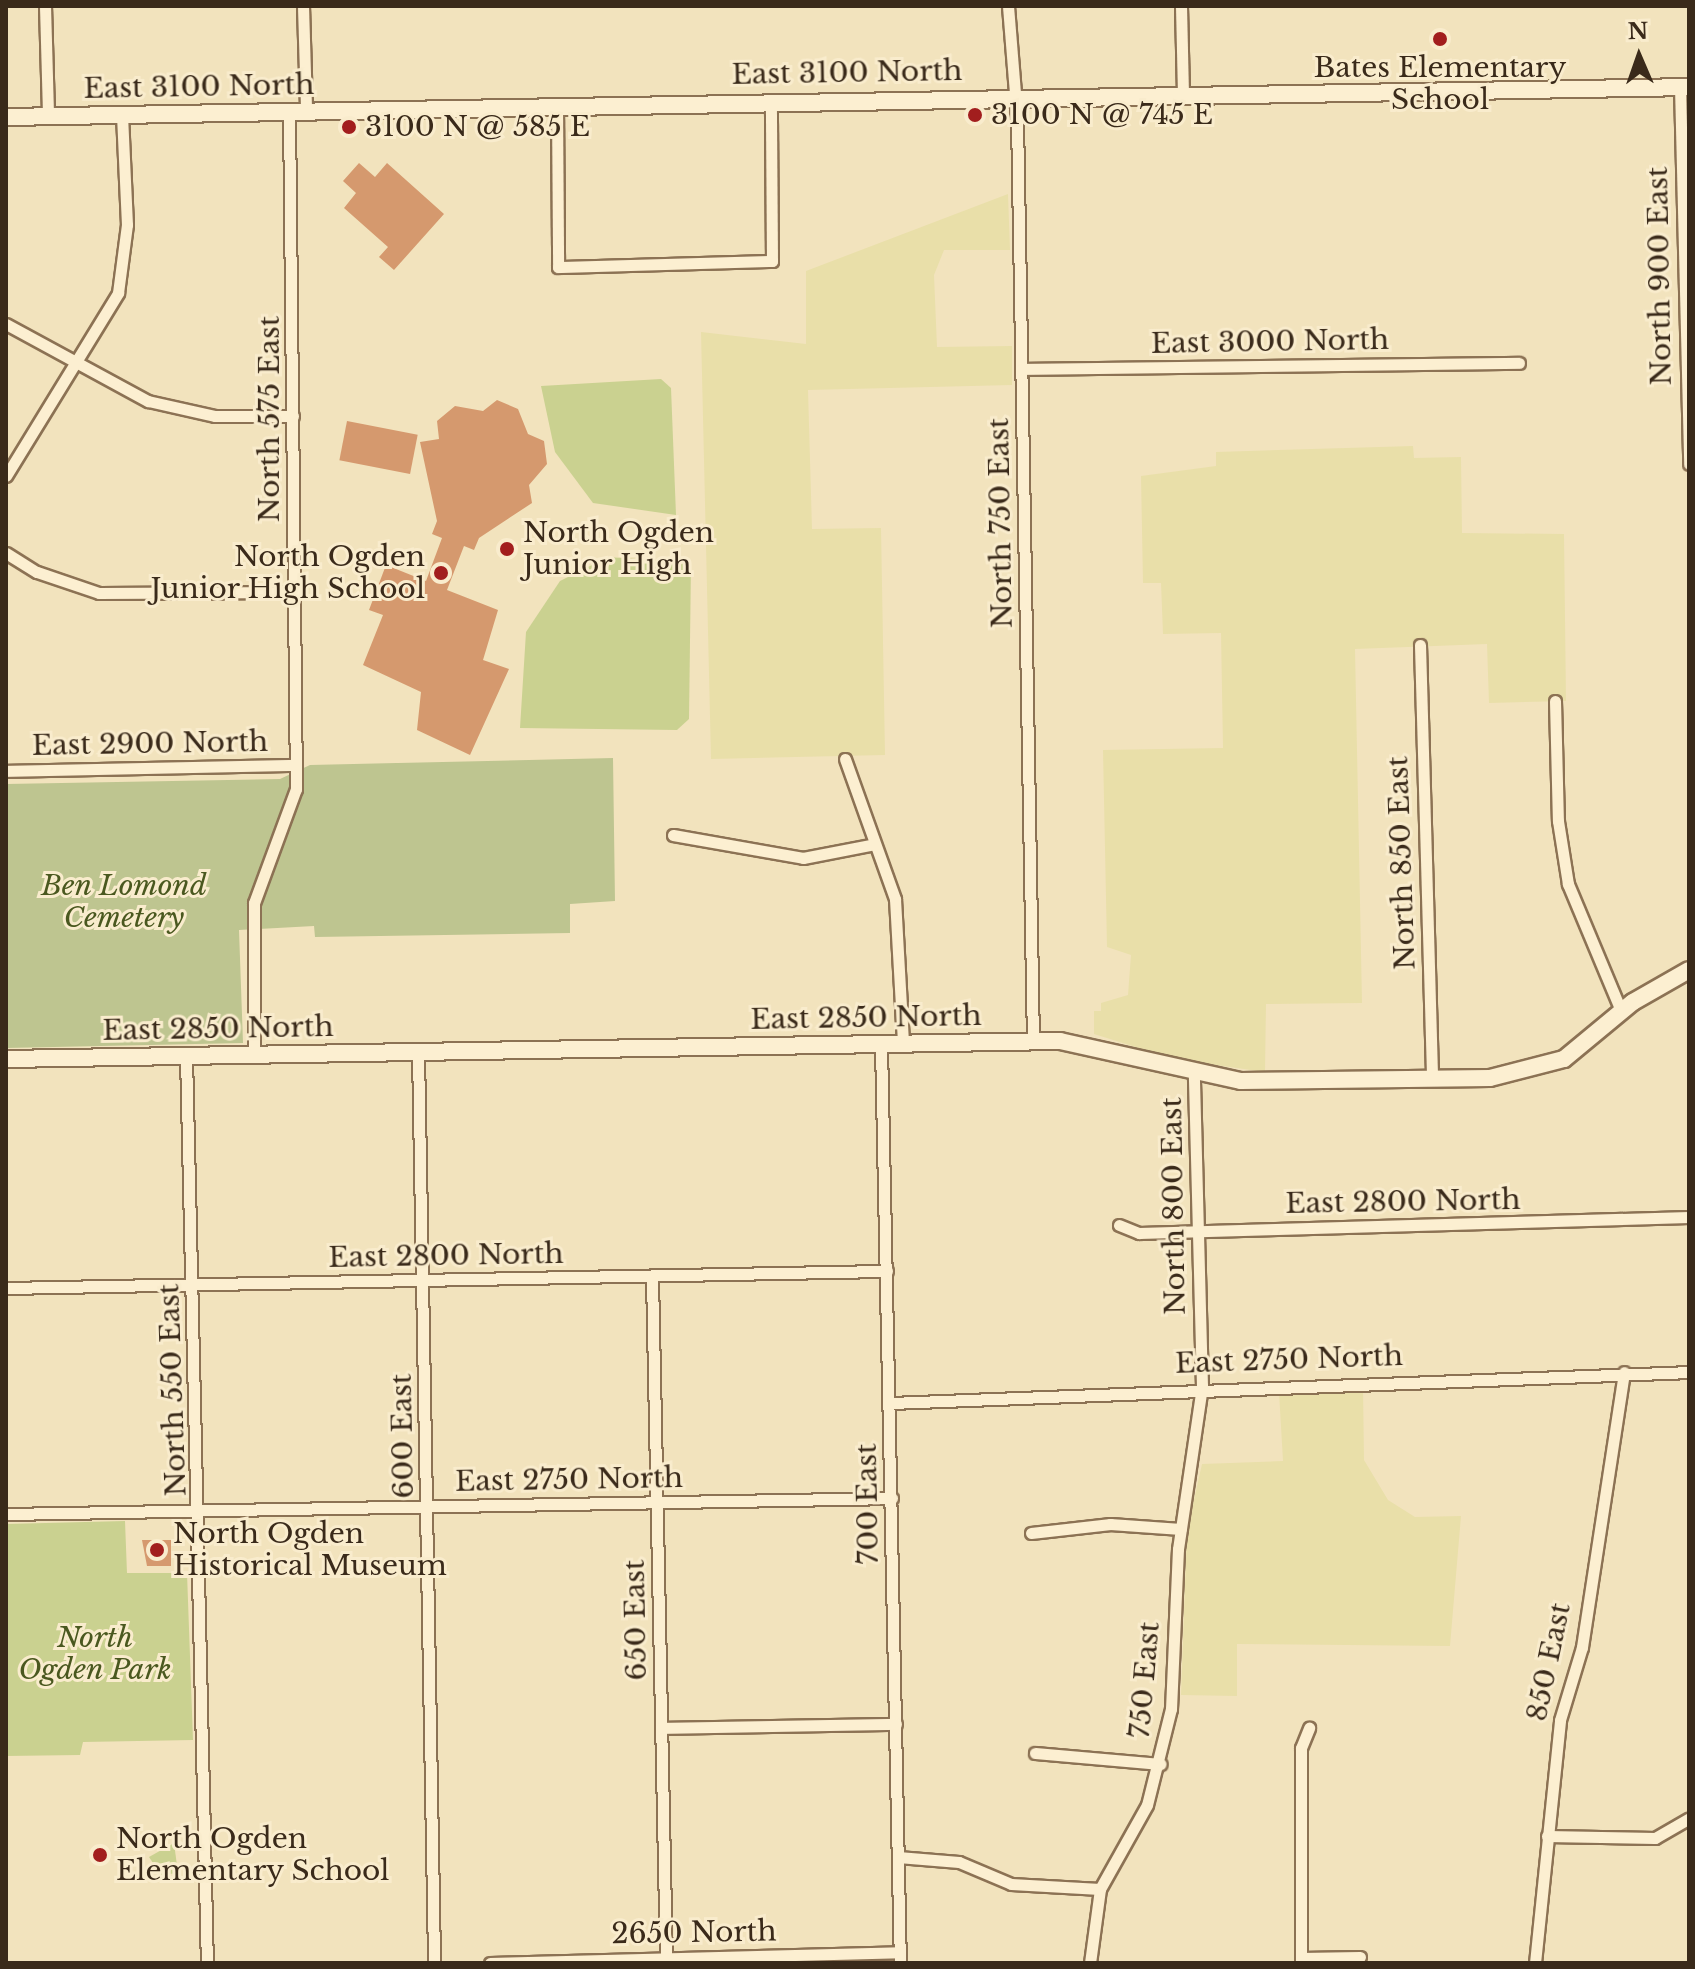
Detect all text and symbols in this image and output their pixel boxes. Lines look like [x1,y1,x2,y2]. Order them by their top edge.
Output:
north arrow [1599,16,1679,96]
text: N [1627,18,1649,45]
marker: Bates Elementary School [1431,30,1449,48]
place label: Bates Elementary School [1314,51,1566,117]
street label: East 3100 North [731,54,963,92]
street label: East 3100 North [83,68,315,106]
place label: 3100 N @ 745 E [991,98,1213,132]
marker: 3100 N @ 745 E [966,106,984,124]
place label: 3100 N @ 585 E [365,110,590,144]
marker: 3100 N @ 585 E [340,118,358,136]
street label: North 900 East [1641,166,1679,386]
street label: North 575 East [253,316,287,522]
street label: East 3000 North [1151,323,1389,361]
street label: North 750 East [982,417,1020,629]
place label: North Ogden Junior High [523,516,714,582]
place label: North Ogden Junior High School [150,540,425,606]
marker: North Ogden Junior High [498,540,516,558]
marker: North Ogden Junior High School [432,564,450,582]
street label: East 2900 North [32,725,268,763]
street label: North 850 East [1381,755,1423,971]
park label: Ben Lomond Cemetery [41,869,207,935]
street label: East 2850 North [750,999,982,1037]
street label: East 2850 North [102,1010,334,1048]
street label: North 800 East [1155,1097,1193,1315]
street label: East 2800 North [1285,1183,1521,1221]
street label: East 2800 North [328,1237,564,1275]
street label: North 550 East [152,1283,194,1497]
street label: East 2750 North [1175,1339,1403,1381]
street label: 600 East [385,1373,421,1499]
street label: 700 East [850,1443,886,1565]
street label: East 2750 North [455,1461,683,1499]
place label: North Ogden Historical Museum [173,1517,447,1583]
marker: North Ogden Historical Museum [148,1541,166,1559]
street label: 650 East [618,1559,654,1681]
street label: 850 East [1520,1600,1578,1724]
street label: 750 East [1123,1620,1167,1740]
park label: North Ogden Park [18,1621,172,1687]
place label: North Ogden Elementary School [116,1822,390,1888]
marker: North Ogden Elementary School [91,1846,109,1864]
street label: 2650 North [611,1915,777,1951]

